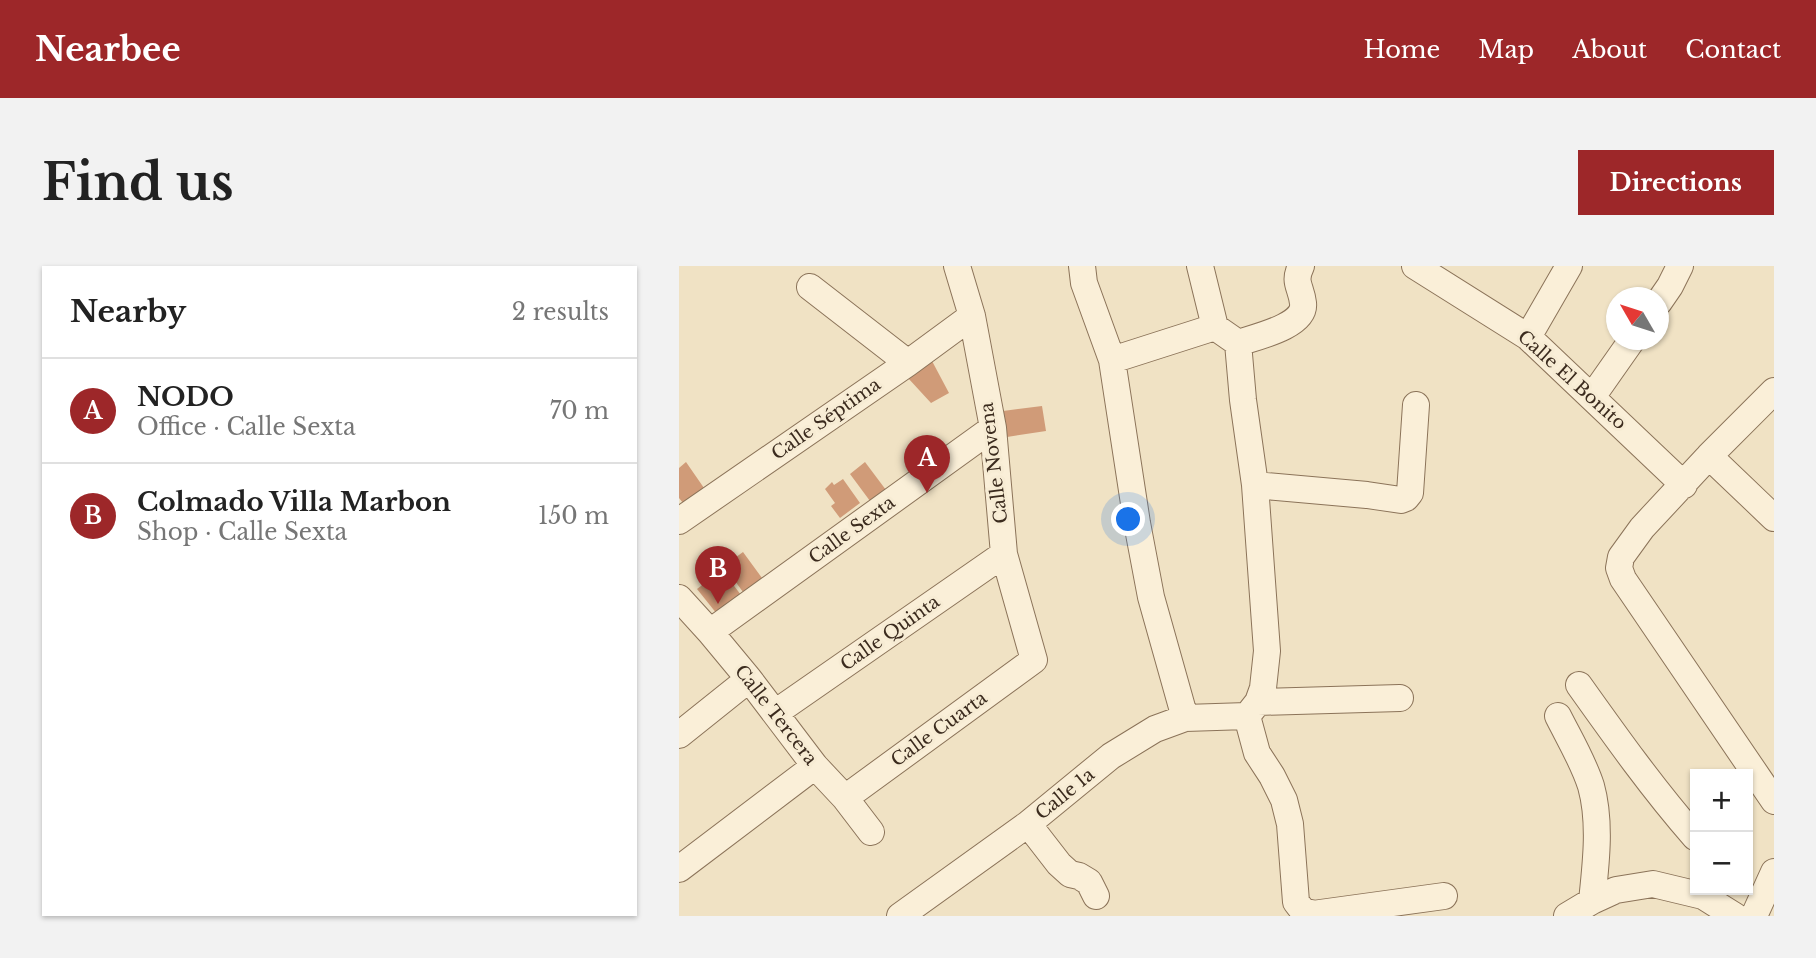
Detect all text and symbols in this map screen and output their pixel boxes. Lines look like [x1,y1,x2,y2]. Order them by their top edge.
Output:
text: Nearbee [35,29,181,70]
text: Home [1364,35,1440,64]
text: Map [1478,35,1534,64]
text: About [1572,35,1647,64]
text: Contact [1685,35,1781,64]
button: Directions [1578,150,1774,215]
text: Find us [42,152,234,213]
north arrow [1606,287,1669,350]
text: Nearby [70,293,186,330]
text: 2 results [512,298,609,326]
street label: Calle El Bonito [1513,326,1631,434]
street label: Calle Séptima [767,373,885,465]
text: NODO [137,381,234,413]
text: A [84,397,102,425]
text: 70 m [550,397,609,425]
street label: Calle Novena [976,401,1012,525]
text: Office · Calle Sexta [137,413,356,441]
pin: A [904,435,950,493]
text: Colmado Villa Marbon [137,486,451,518]
street label: Calle Sexta [805,491,899,569]
text: B [84,502,102,530]
text: 150 m [538,502,609,530]
your location [1111,502,1145,536]
text: Shop · Calle Sexta [137,518,347,546]
pin: B [695,546,741,604]
street label: Calle Quinta [836,591,944,675]
street label: Calle Tercera [730,661,822,769]
street label: Calle Cuarta [887,687,991,771]
street label: Calle 1a [1031,764,1099,824]
map controls [1690,769,1753,895]
button: + [1690,769,1753,832]
button: − [1690,832,1753,895]

